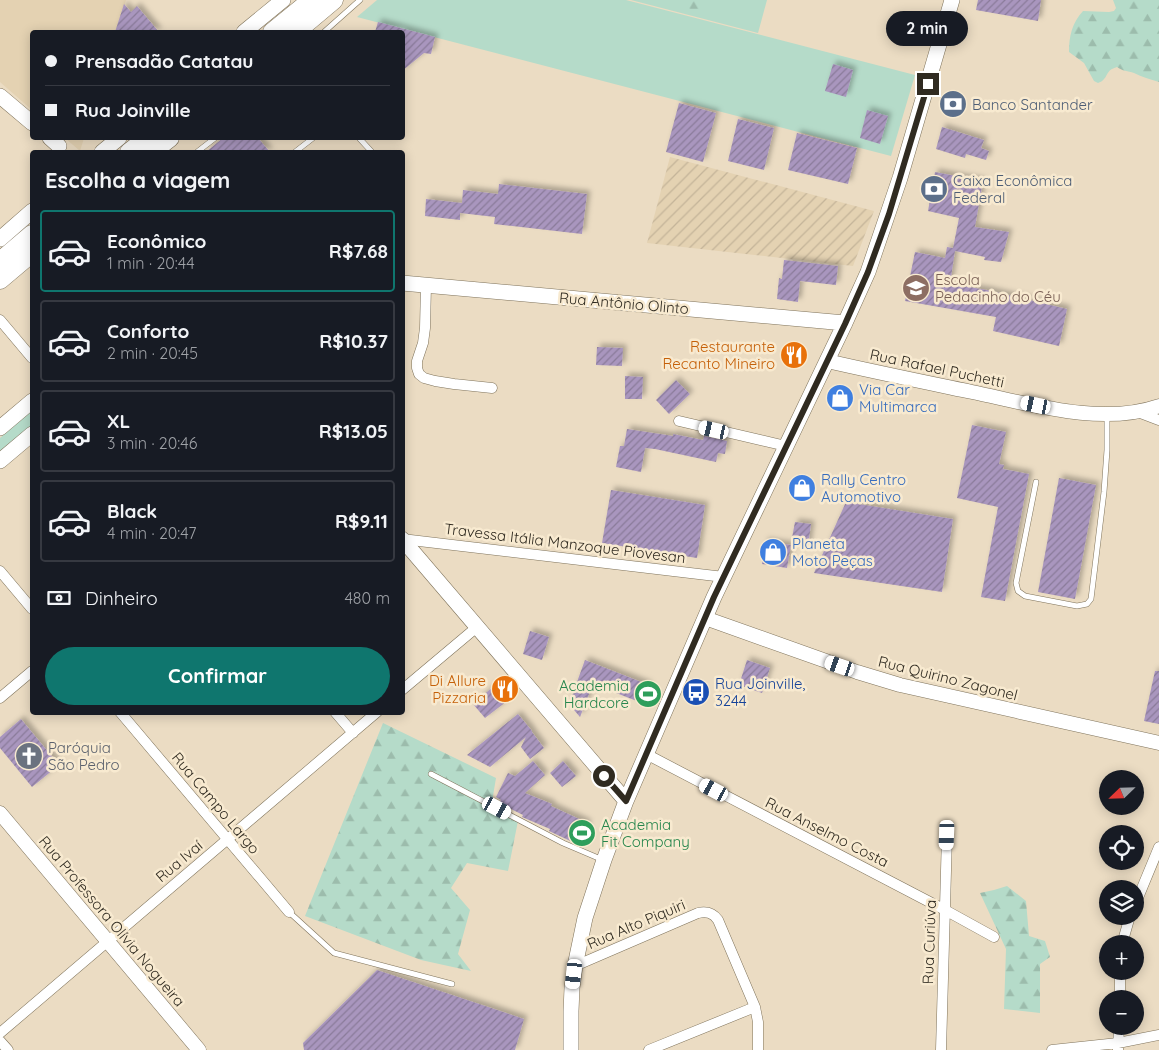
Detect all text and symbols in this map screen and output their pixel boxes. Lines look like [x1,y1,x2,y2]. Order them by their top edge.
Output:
callout: 2 min [887,12,969,46]
text: 2 min [906,18,948,38]
text: Prensadão Catatau [75,49,253,73]
route end [917,73,939,95]
bank icon: Banco Santander [938,89,968,119]
place label: Banco Santander [972,95,1093,114]
text: Rua Joinville [75,98,191,122]
text: Escolha a viagem [45,166,230,194]
place label: Caixa Econômica Federal [953,171,1072,207]
bank icon: Caixa Econômica Federal [919,174,949,204]
icon: car [47,229,92,274]
text: Econômico [107,229,206,253]
text: R$7.68 [329,239,388,263]
text: 1 min · 20:44 [107,253,195,273]
place label: Escola Pedacinho do Céu [935,270,1061,306]
school or university icon: Escola Pedacinho do Céu [901,273,931,303]
street label: Rua Antônio Olinto [558,288,690,318]
icon: car [47,319,92,364]
text: Conforto [107,319,189,343]
text: R$10.37 [319,329,388,353]
place label: Restaurante Recanto Mineiro [662,337,775,373]
restaurant icon: Restaurante Recanto Mineiro [779,340,809,370]
text: 2 min · 20:45 [107,343,198,363]
street label: Rua Rafael Puchetti [868,344,1006,392]
place label: Via Car Multimarca [859,380,937,416]
shop icon: Via Car Multimarca [825,383,855,413]
car [1019,395,1052,415]
icon: car [47,409,92,454]
text: XL [107,409,130,433]
text: R$13.05 [319,419,388,443]
car [697,419,730,441]
text: 3 min · 20:46 [107,433,197,453]
place label: Rally Centro Automotivo [821,470,906,506]
shop icon: Rally Centro Automotivo [787,473,817,503]
icon: car [47,499,92,544]
text: Black [107,499,157,523]
text: R$9.11 [335,509,388,533]
street label: Travessa Itália Manzoque Piovesan [443,519,687,567]
text: 4 min · 20:47 [107,523,196,543]
place label: Planeta Moto Peças [792,534,873,570]
shop icon: Planeta Moto Peças [758,537,788,567]
icon: cash [45,584,73,612]
text: Dinheiro [85,586,158,610]
text: 480 m [344,588,390,608]
button: Confirmar [45,647,390,705]
street label: Rua Quirino Zagonel [876,651,1020,705]
car [823,654,856,678]
place label: Di Allure Pizzaria [429,671,486,707]
restaurant icon: Di Allure Pizzaria [490,674,520,704]
place label: Rua Joinville, 3244 [715,674,805,710]
place label: Academia Hardcore [559,676,629,712]
bus stop icon: Rua Joinville, 3244 [681,677,711,707]
sports icon: Academia Hardcore [633,679,663,709]
place label: Paróquia São Pedro [48,738,120,774]
church icon: Paróquia São Pedro [14,741,44,771]
street label: Rua Campo Largo [168,748,264,858]
route start [593,765,615,787]
north arrow [1099,770,1144,815]
map controls [1099,770,1144,1035]
car [697,776,730,804]
street label: Rua Anselmo Costa [762,793,892,871]
car [480,794,513,822]
place label: Academia Fit Company [601,815,690,851]
sports icon: Academia Fit Company [567,818,597,848]
car [938,820,955,850]
button: locate [1099,825,1144,870]
street label: Rua Professora Olívia Nogueira [35,832,189,1010]
street label: Rua Ivaí [152,835,207,886]
button: layers [1099,880,1144,925]
street label: Rua Alto Piquiri [584,895,688,953]
street label: Rua Curiúva [918,899,940,985]
button: + [1099,935,1144,980]
car [564,958,583,990]
button: − [1099,990,1144,1035]

